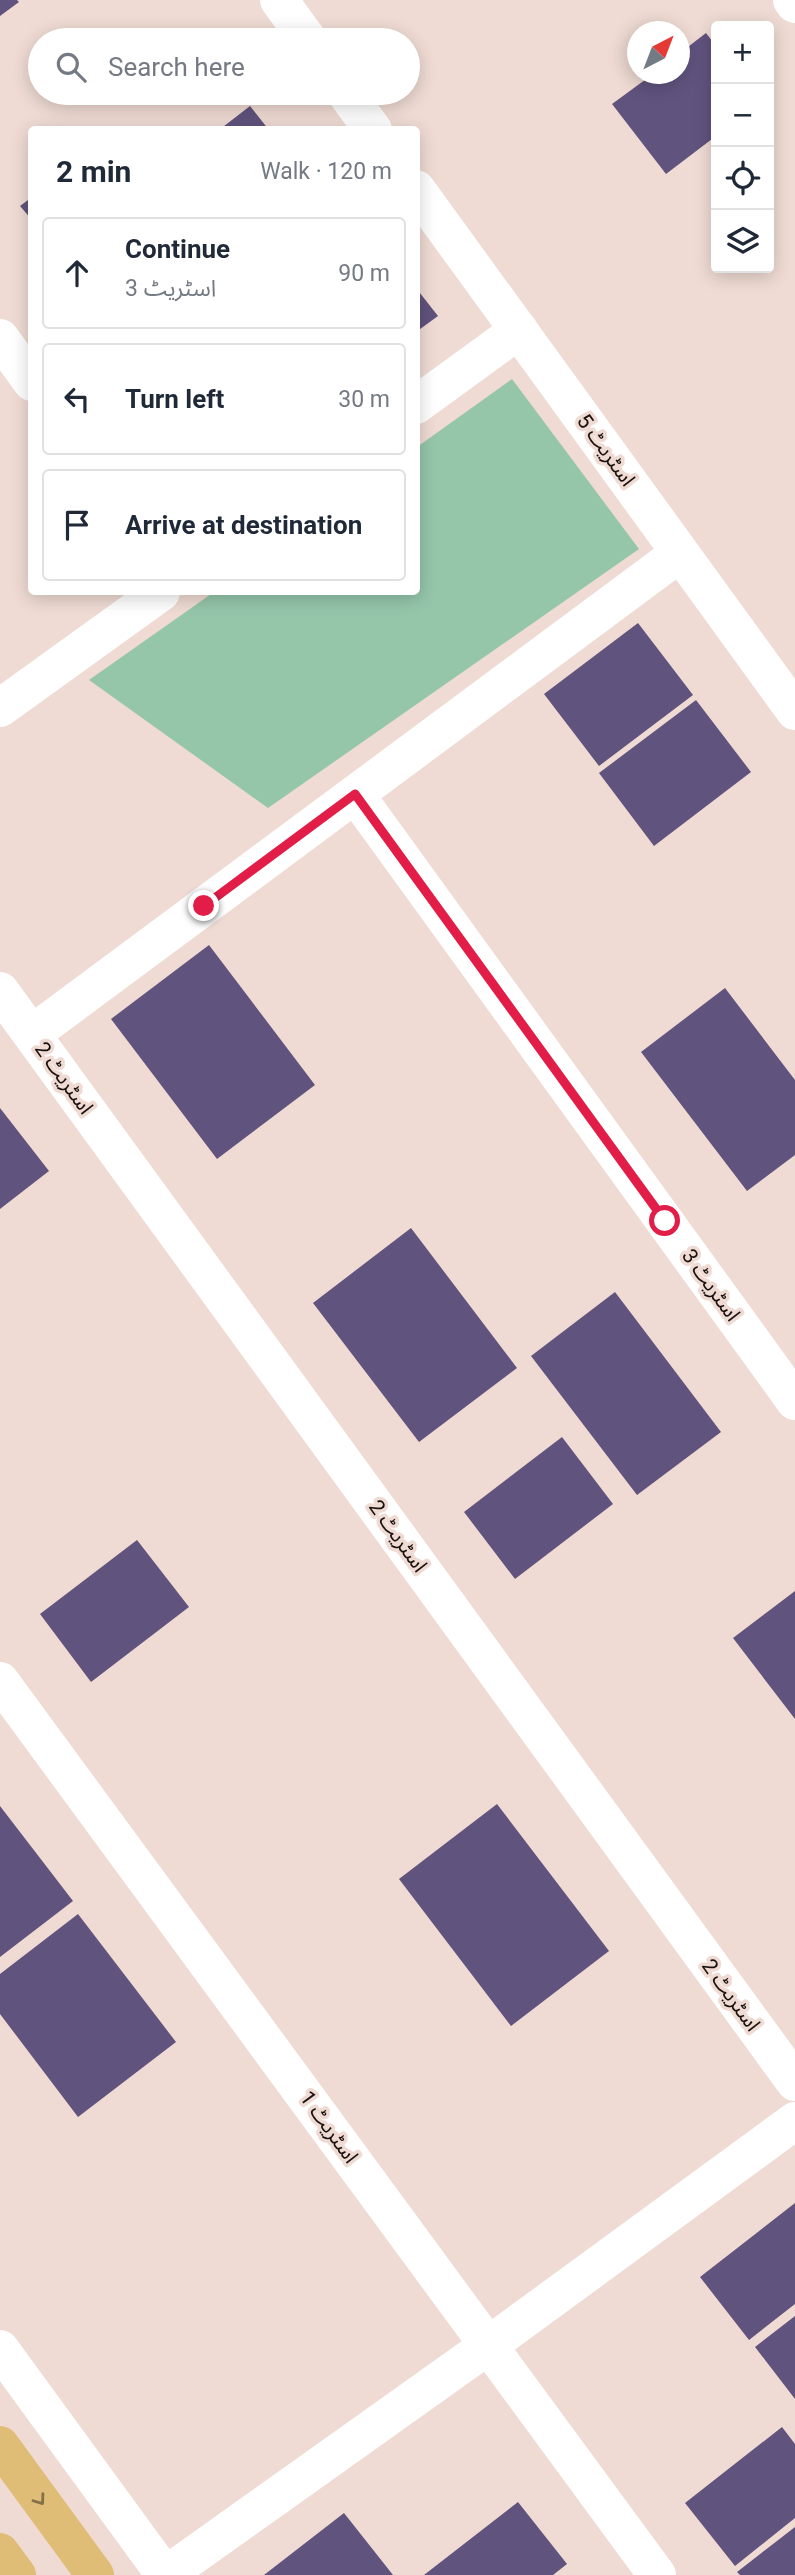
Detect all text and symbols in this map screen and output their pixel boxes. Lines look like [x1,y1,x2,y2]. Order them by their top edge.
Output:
north arrow [627,21,690,84]
map controls [711,21,774,273]
button: + [711,21,774,84]
search box [28,28,420,105]
icon: search [52,48,90,86]
text: Search here [108,52,245,82]
button: − [711,84,774,147]
button: locate [711,147,774,210]
text: 2 min [56,154,131,189]
text: Walk · 120 m [260,158,392,185]
button: layers [711,210,774,273]
text: Continue [125,234,230,264]
icon: ahead [58,254,96,292]
text: 90 m [338,260,390,287]
text: اسٹریٹ 3 [125,275,216,302]
icon: left [58,380,96,418]
text: Turn left [125,384,224,414]
text: 30 m [338,386,390,413]
street label: اسٹریٹ 5 [572,409,640,491]
icon: arrive [58,506,96,544]
text: Arrive at destination [125,510,362,540]
route end [188,890,219,921]
street label: اسٹریٹ 2 [30,1037,98,1119]
route start [649,1205,680,1236]
street label: اسٹریٹ 3 [677,1244,745,1326]
street label: اسٹریٹ 2 [364,1495,432,1577]
street label: اسٹریٹ 2 [697,1954,765,2036]
street label: اسٹریٹ 1 [295,2086,363,2168]
one-way arrow [32,2492,45,2505]

